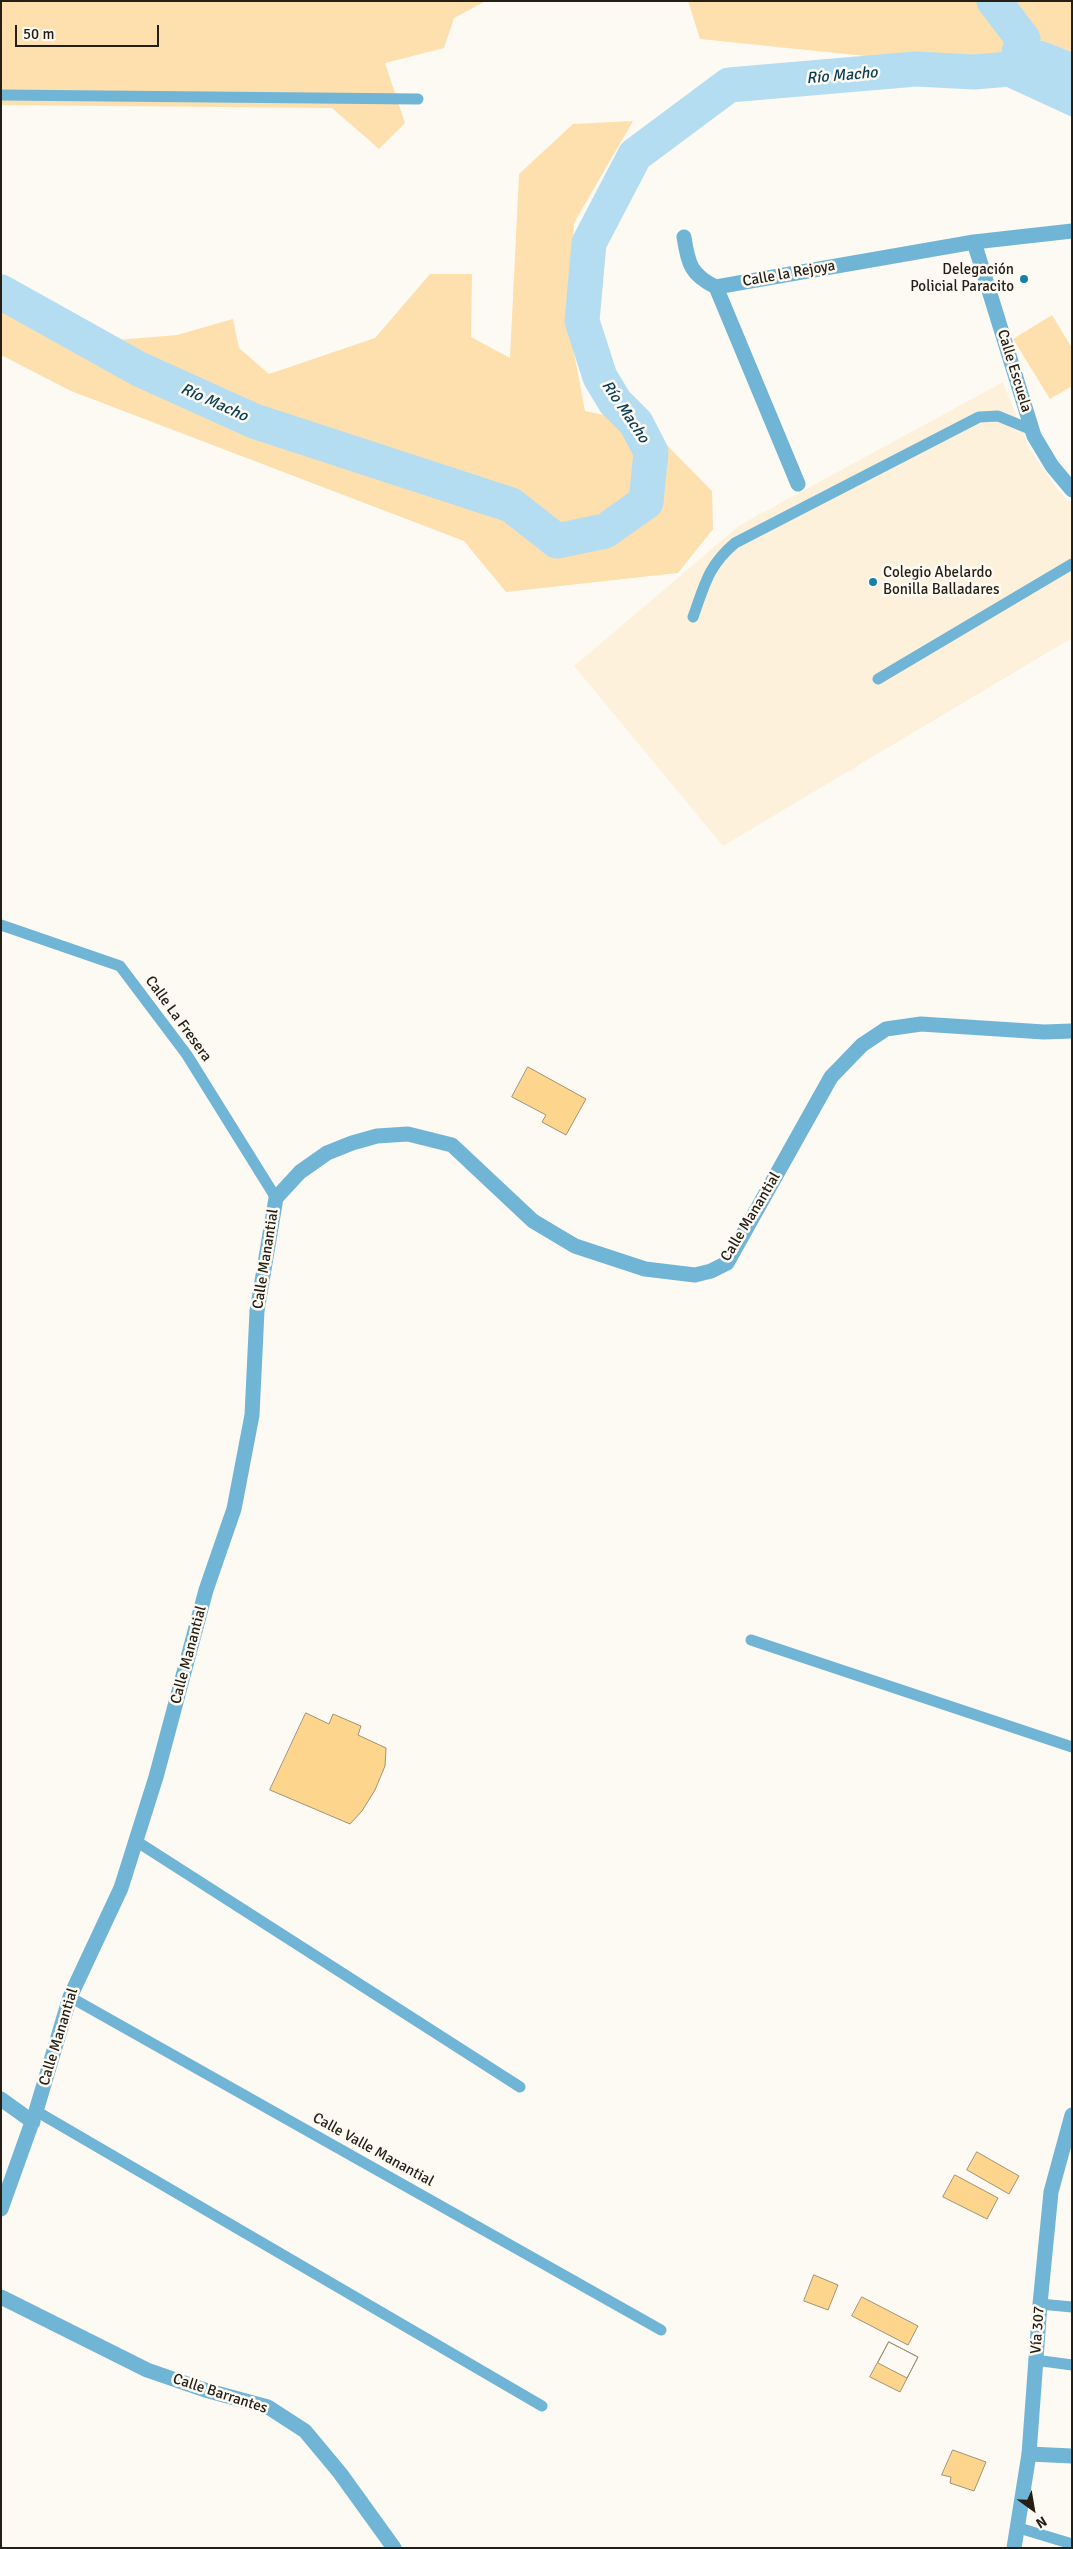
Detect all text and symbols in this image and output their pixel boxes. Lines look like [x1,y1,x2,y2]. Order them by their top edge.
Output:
scale bar [18,15,161,47]
text: 50 m [23,25,54,43]
water label: Río Macho [806,63,878,89]
street label: Calle la Rejoya [741,257,837,291]
place label: Delegación Policial Paracito [910,261,1014,296]
marker: Delegación Policial Paracito [1018,273,1030,285]
street label: Calle Escuela [993,327,1035,415]
water label: Río Macho [597,377,653,447]
water label: Río Macho [178,380,250,426]
place label: Colegio Abelardo Bonilla Balladares [883,564,999,599]
marker: Colegio Abelardo Bonilla Balladares [867,576,879,588]
street label: Calle La Fresera [141,973,215,1065]
street label: Calle Manantial [717,1169,785,1265]
street label: Calle Manantial [249,1208,283,1310]
street label: Calle Manantial [167,1604,211,1706]
street label: Calle Manantial [36,1986,82,2088]
street label: Calle Valle Manantial [309,2109,437,2191]
street label: Vía 307 [1027,2305,1049,2355]
street label: Calle Barrantes [170,2370,270,2418]
north arrow [1008,2484,1058,2534]
text: N [1033,2512,1050,2532]

